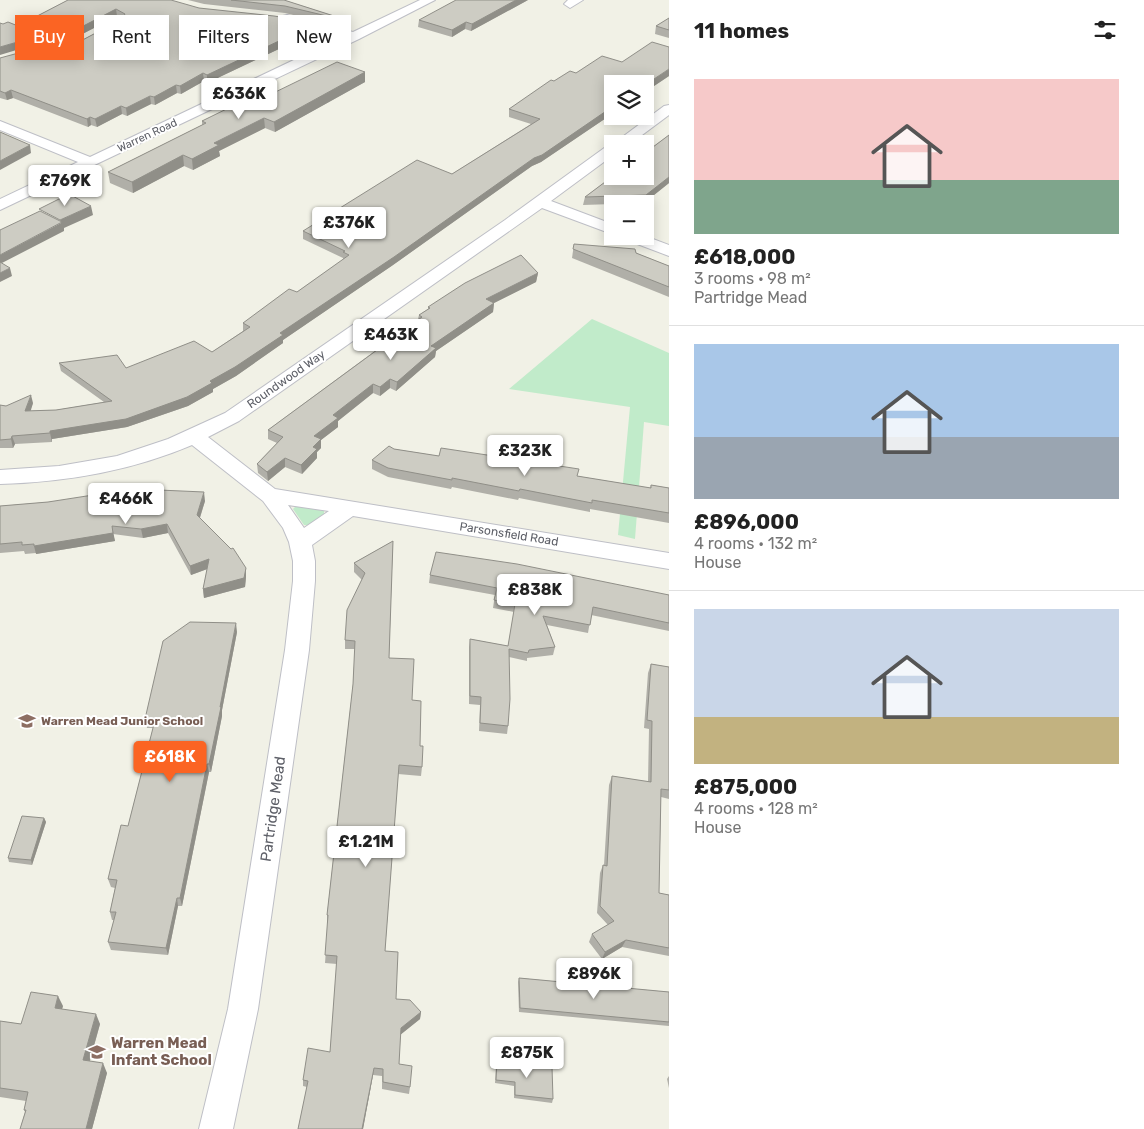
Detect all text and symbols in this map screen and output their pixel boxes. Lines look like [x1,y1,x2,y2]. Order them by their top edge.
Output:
chip: Buy [15,15,84,60]
chip: Rent [94,15,169,60]
chip: Filters [179,15,268,60]
chip: New [278,15,351,60]
icon: filters [1091,16,1119,44]
text: 11 homes [694,18,789,43]
map controls [604,75,654,245]
button: layers [604,75,654,125]
pin: £636K [204,78,274,120]
text: £636K [212,84,266,103]
icon: home [862,111,952,201]
street label: Warren Road [115,116,179,155]
button: + [604,135,654,185]
pin: £769K [30,164,100,207]
text: £769K [39,171,91,190]
button: − [604,195,654,245]
pin: £376K [314,206,384,249]
text: £376K [323,213,375,232]
text: £618,000 [694,244,795,269]
text: 3 rooms · 98 m² [694,269,811,288]
text: Partridge Mead [694,288,807,307]
pin: £463K [356,318,426,361]
text: £463K [364,325,418,344]
street label: Roundwood Way [244,347,328,411]
icon: home [862,377,952,467]
pin: £323K [490,434,560,477]
text: £323K [498,441,552,460]
pin: £466K [91,482,161,525]
text: £466K [99,489,153,508]
text: £896,000 [694,509,799,534]
street label: Parsonsfield Road [459,519,559,549]
text: 4 rooms · 132 m² [694,534,817,553]
text: House [694,553,741,572]
pin: £838K [500,574,570,616]
text: £838K [508,580,562,599]
icon: home [862,642,952,732]
school or university icon: Warren Mead Junior School [17,711,37,731]
place label: Warren Mead Junior School [41,714,203,728]
pin: £618K [135,740,205,783]
text: £618K [144,747,196,766]
street label: Partridge Mead [257,755,289,863]
text: £875,000 [694,774,797,799]
text: 4 rooms · 128 m² [694,799,818,818]
text: House [694,818,741,837]
pin: £1.21M [325,826,407,868]
text: £1.21M [338,832,394,851]
pin: £896K [559,958,629,1000]
text: £896K [567,964,621,983]
place label: Warren Mead Infant School [111,1034,212,1069]
pin: £875K [492,1036,562,1079]
school or university icon: Warren Mead Infant School [87,1042,107,1062]
text: £875K [501,1043,553,1062]

